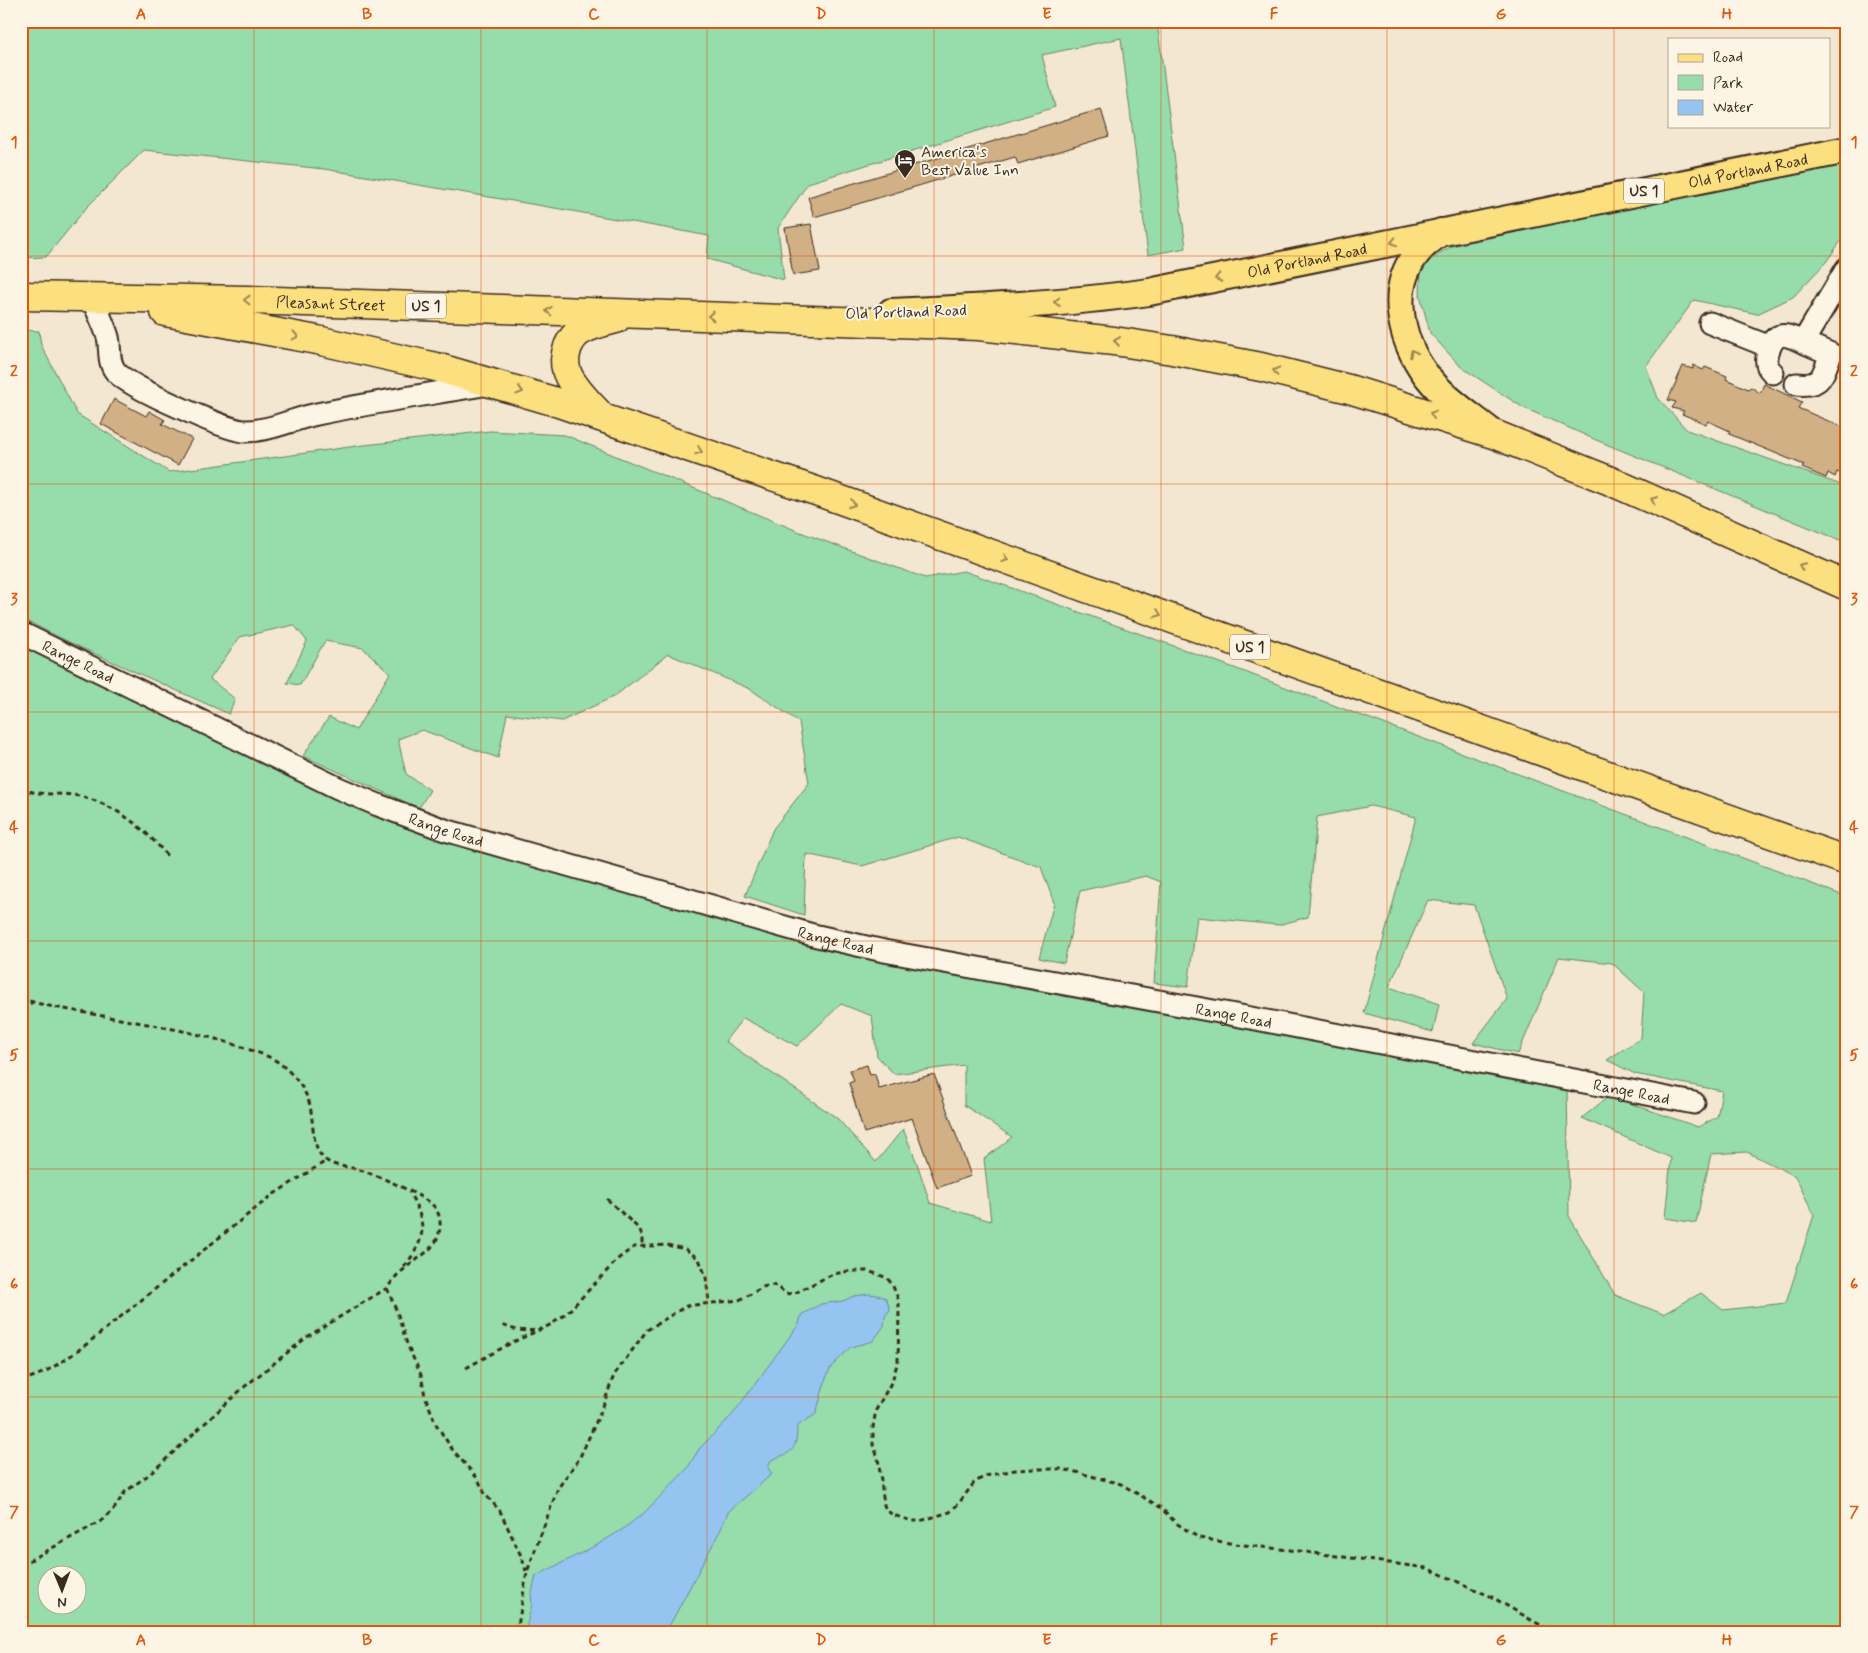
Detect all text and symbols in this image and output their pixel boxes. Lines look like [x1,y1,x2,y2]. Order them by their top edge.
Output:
text: A [136,4,146,25]
text: B [362,4,372,25]
text: C [588,4,600,25]
text: D [815,4,827,25]
text: E [1042,4,1052,25]
text: F [1270,4,1279,25]
text: G [1496,4,1507,25]
text: H [1722,4,1733,25]
legend [1668,38,1830,128]
text: Road [1713,48,1743,68]
text: Park [1713,74,1743,94]
text: Water [1713,98,1753,118]
text: 1 [10,132,18,153]
text: 1 [1850,132,1858,153]
place label: America's Best Value Inn [921,142,1019,181]
hotel icon: America's Best Value Inn [893,148,917,179]
street label: Old Portland Road [1686,149,1810,194]
road number: US 1 [1624,178,1664,204]
one-way arrow [1390,236,1399,246]
street label: Old Portland Road [1245,239,1369,284]
one-way arrow [1214,272,1222,283]
street label: Pleasant Street [275,292,387,317]
road number: US 1 [406,294,446,318]
one-way arrow [242,295,250,305]
one-way arrow [1053,297,1061,308]
street label: Old Portland Road [845,300,967,325]
one-way arrow [545,305,553,316]
one-way arrow [707,311,715,321]
one-way arrow [290,330,299,340]
one-way arrow [1112,337,1121,347]
one-way arrow [1409,349,1419,358]
text: 2 [10,361,18,382]
text: 2 [1850,361,1858,382]
one-way arrow [1272,366,1281,377]
one-way arrow [516,385,524,395]
one-way arrow [1429,410,1438,420]
one-way arrow [694,445,703,455]
one-way arrow [1650,496,1659,507]
one-way arrow [847,499,856,509]
one-way arrow [1000,553,1009,563]
one-way arrow [1798,562,1807,572]
text: 3 [10,589,18,610]
text: 3 [1850,589,1858,610]
one-way arrow [1153,608,1162,618]
road number: US 1 [1230,634,1270,660]
street label: Range Road [38,636,117,689]
street label: Range Road [405,808,486,853]
text: 4 [9,817,19,838]
text: 4 [1849,817,1859,838]
street label: Range Road [795,922,876,960]
street label: Range Road [1194,999,1274,1034]
text: 5 [9,1045,19,1066]
text: 5 [1849,1045,1859,1066]
street label: Range Road [1591,1075,1672,1110]
text: 6 [10,1274,18,1295]
text: 6 [1850,1274,1858,1295]
text: 7 [9,1502,19,1523]
text: 7 [1849,1502,1859,1523]
north arrow [38,1566,88,1616]
text: N [57,1593,67,1611]
text: A [136,1630,146,1651]
text: B [362,1630,372,1651]
text: C [588,1630,600,1651]
text: D [815,1630,827,1651]
text: E [1042,1630,1052,1651]
text: F [1270,1630,1279,1651]
text: G [1496,1630,1507,1651]
text: H [1722,1630,1733,1651]

